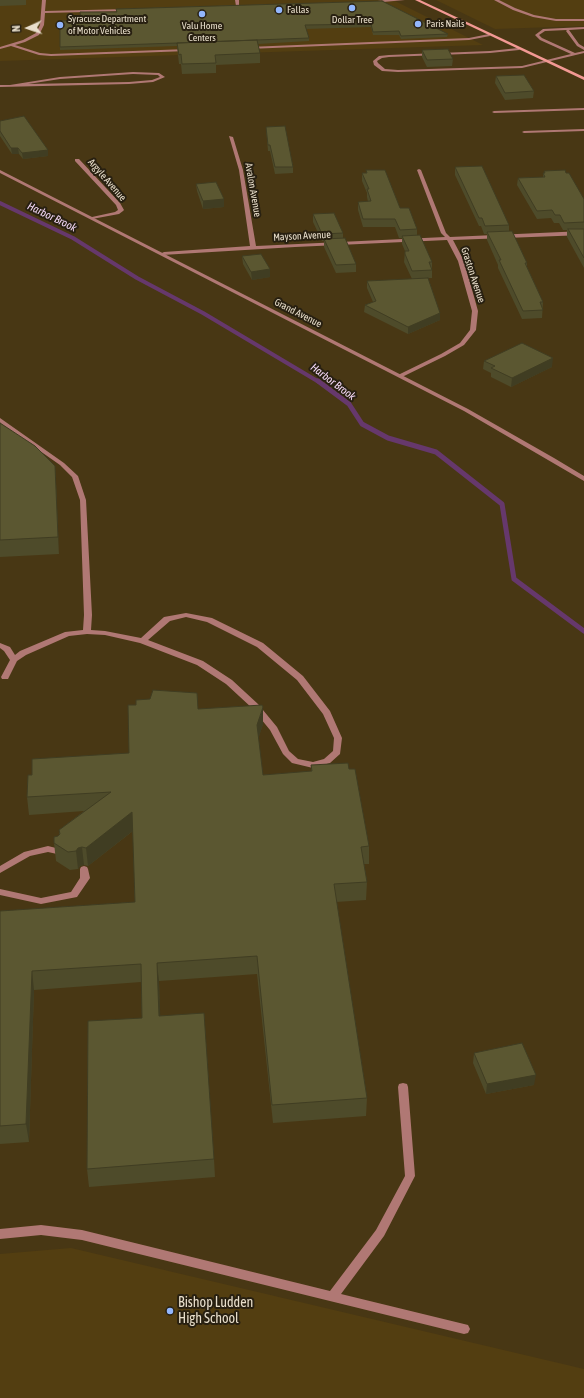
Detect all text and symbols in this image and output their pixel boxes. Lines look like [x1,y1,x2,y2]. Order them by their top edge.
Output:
marker: Dollar Tree [347,3,357,13]
place label: Fallas [287,4,309,16]
marker: Fallas [274,5,284,15]
north arrow [8,8,48,48]
marker: Valu Home Centers [197,9,207,19]
place label: Syracuse Department of Motor Vehicles [68,13,146,36]
place label: Dollar Tree [332,14,372,26]
place label: Paris Nails [426,18,465,30]
marker: Paris Nails [413,19,423,29]
marker: Syracuse Department of Motor Vehicles [55,20,65,30]
place label: Valu Home Centers [182,20,222,44]
text: N [10,25,22,32]
street label: Argyle Avenue [85,156,129,204]
street label: Avalon Avenue [242,162,264,218]
water label: Harbor Brook [25,199,79,235]
street label: Mayson Avenue [273,229,331,243]
street label: Graston Avenue [458,246,488,304]
street label: Grand Avenue [272,296,324,330]
water label: Harbor Brook [308,361,358,403]
place label: Bishop Ludden High School [178,1295,253,1328]
marker: Bishop Ludden High School [165,1306,175,1316]

